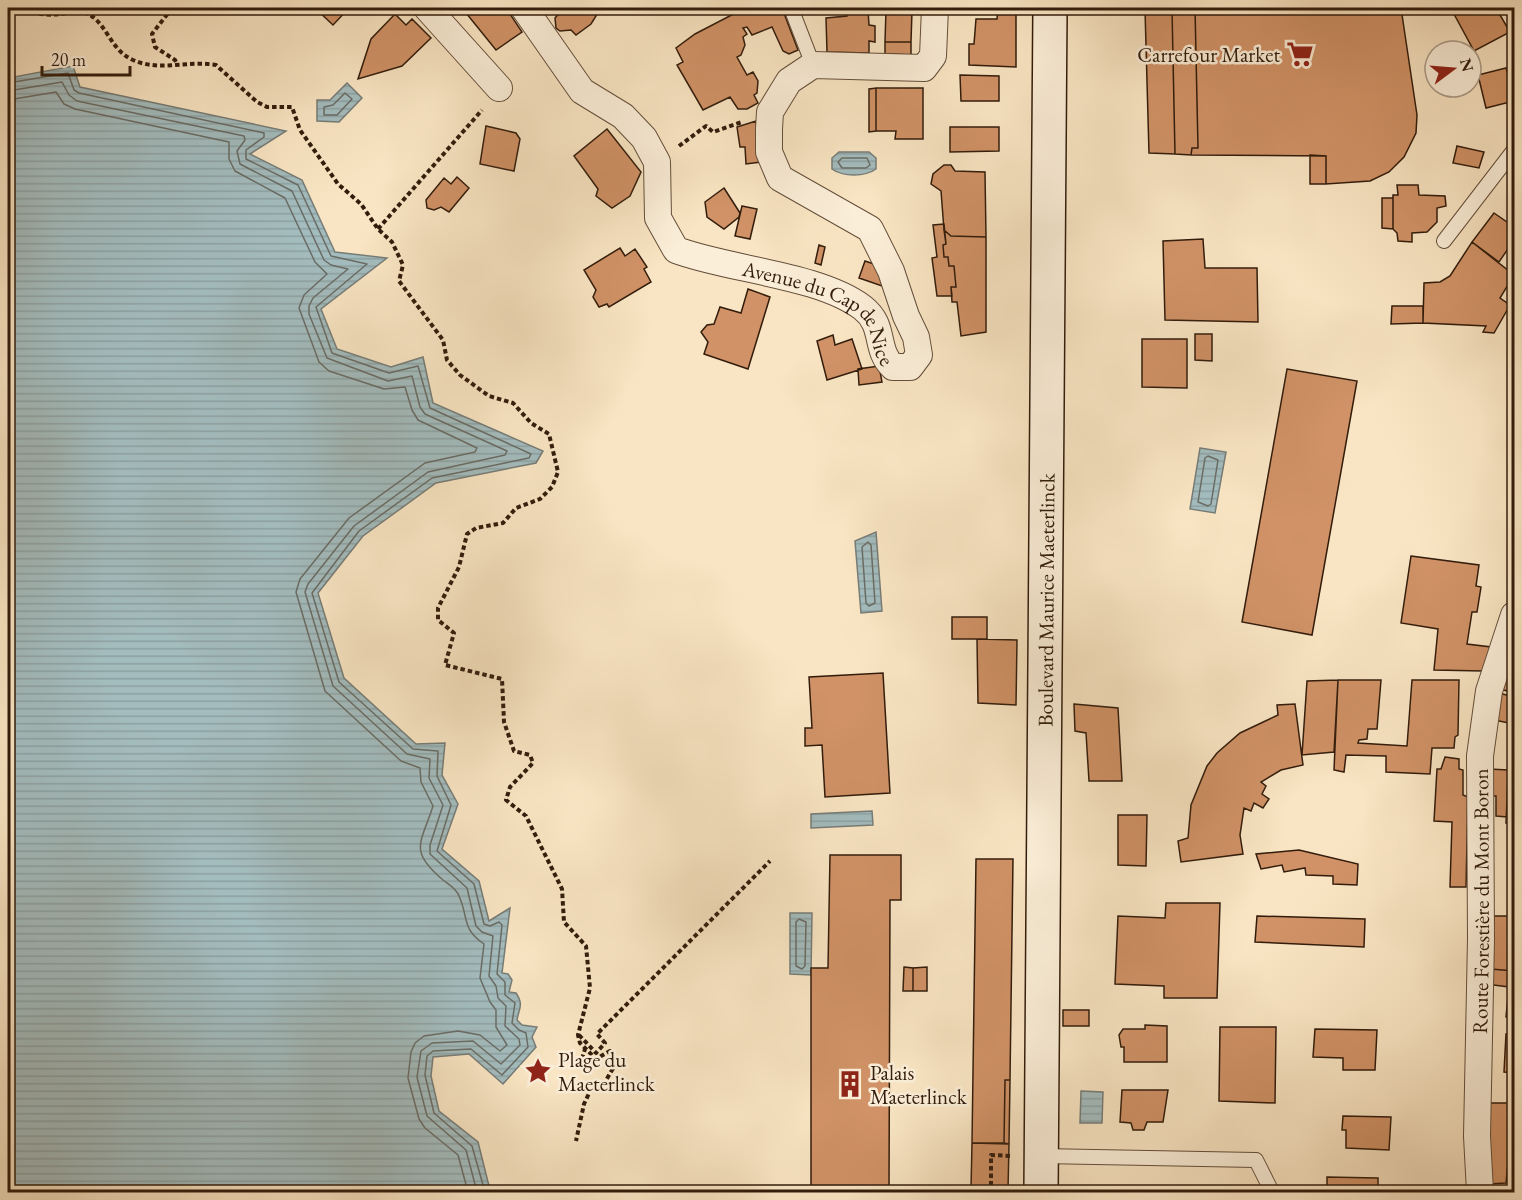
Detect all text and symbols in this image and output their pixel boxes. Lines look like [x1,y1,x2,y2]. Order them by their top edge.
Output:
scale bar [42,39,130,77]
supermarket icon: Carrefour Market [1285,39,1315,69]
north arrow [1423,39,1483,99]
place label: Carrefour Market [1137,41,1280,68]
text: 20 m [51,48,86,71]
text: N [1455,56,1479,74]
street label: Avenue du Cap de Nice [739,254,901,371]
street label: Boulevard Maurice Maeterlinck [1031,472,1060,727]
street label: Route Forestière du Mont Boron [1466,768,1495,1034]
place label: Plage du Maeterlinck [558,1046,656,1097]
place icon: Plage du Maeterlinck [523,1056,553,1086]
place label: Palais Maeterlinck [870,1059,968,1110]
building icon: Palais Maeterlinck [835,1069,865,1099]

